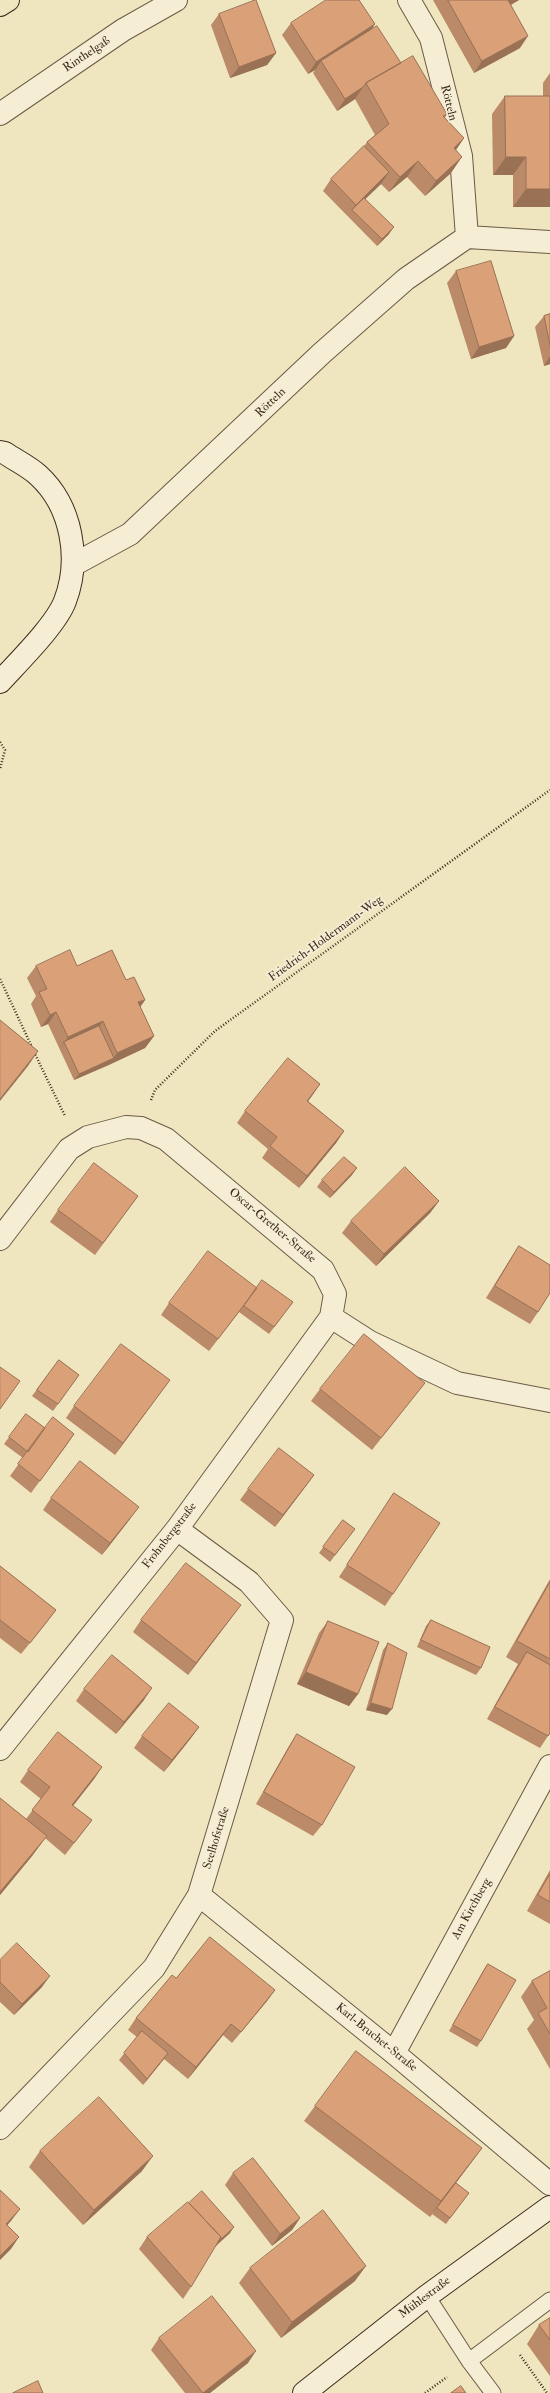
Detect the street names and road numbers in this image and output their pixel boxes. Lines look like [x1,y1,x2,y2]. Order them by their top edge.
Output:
street label: Rinthelgaß [61,34,113,76]
street label: Rötteln [437,84,459,122]
street label: Rötteln [253,385,289,421]
street label: Friedrich-Holdermann-Weg [266,893,386,985]
street label: Oscar-Grether-Straße [226,1185,318,1267]
street label: Frohnbergstraße [140,1500,200,1572]
street label: Seelhofstraße [201,1805,233,1871]
street label: Am Kirchberg [449,1876,495,1942]
street label: Karl-Bruchet-Straße [332,2001,420,2075]
street label: Mühlestraße [396,2274,454,2322]

